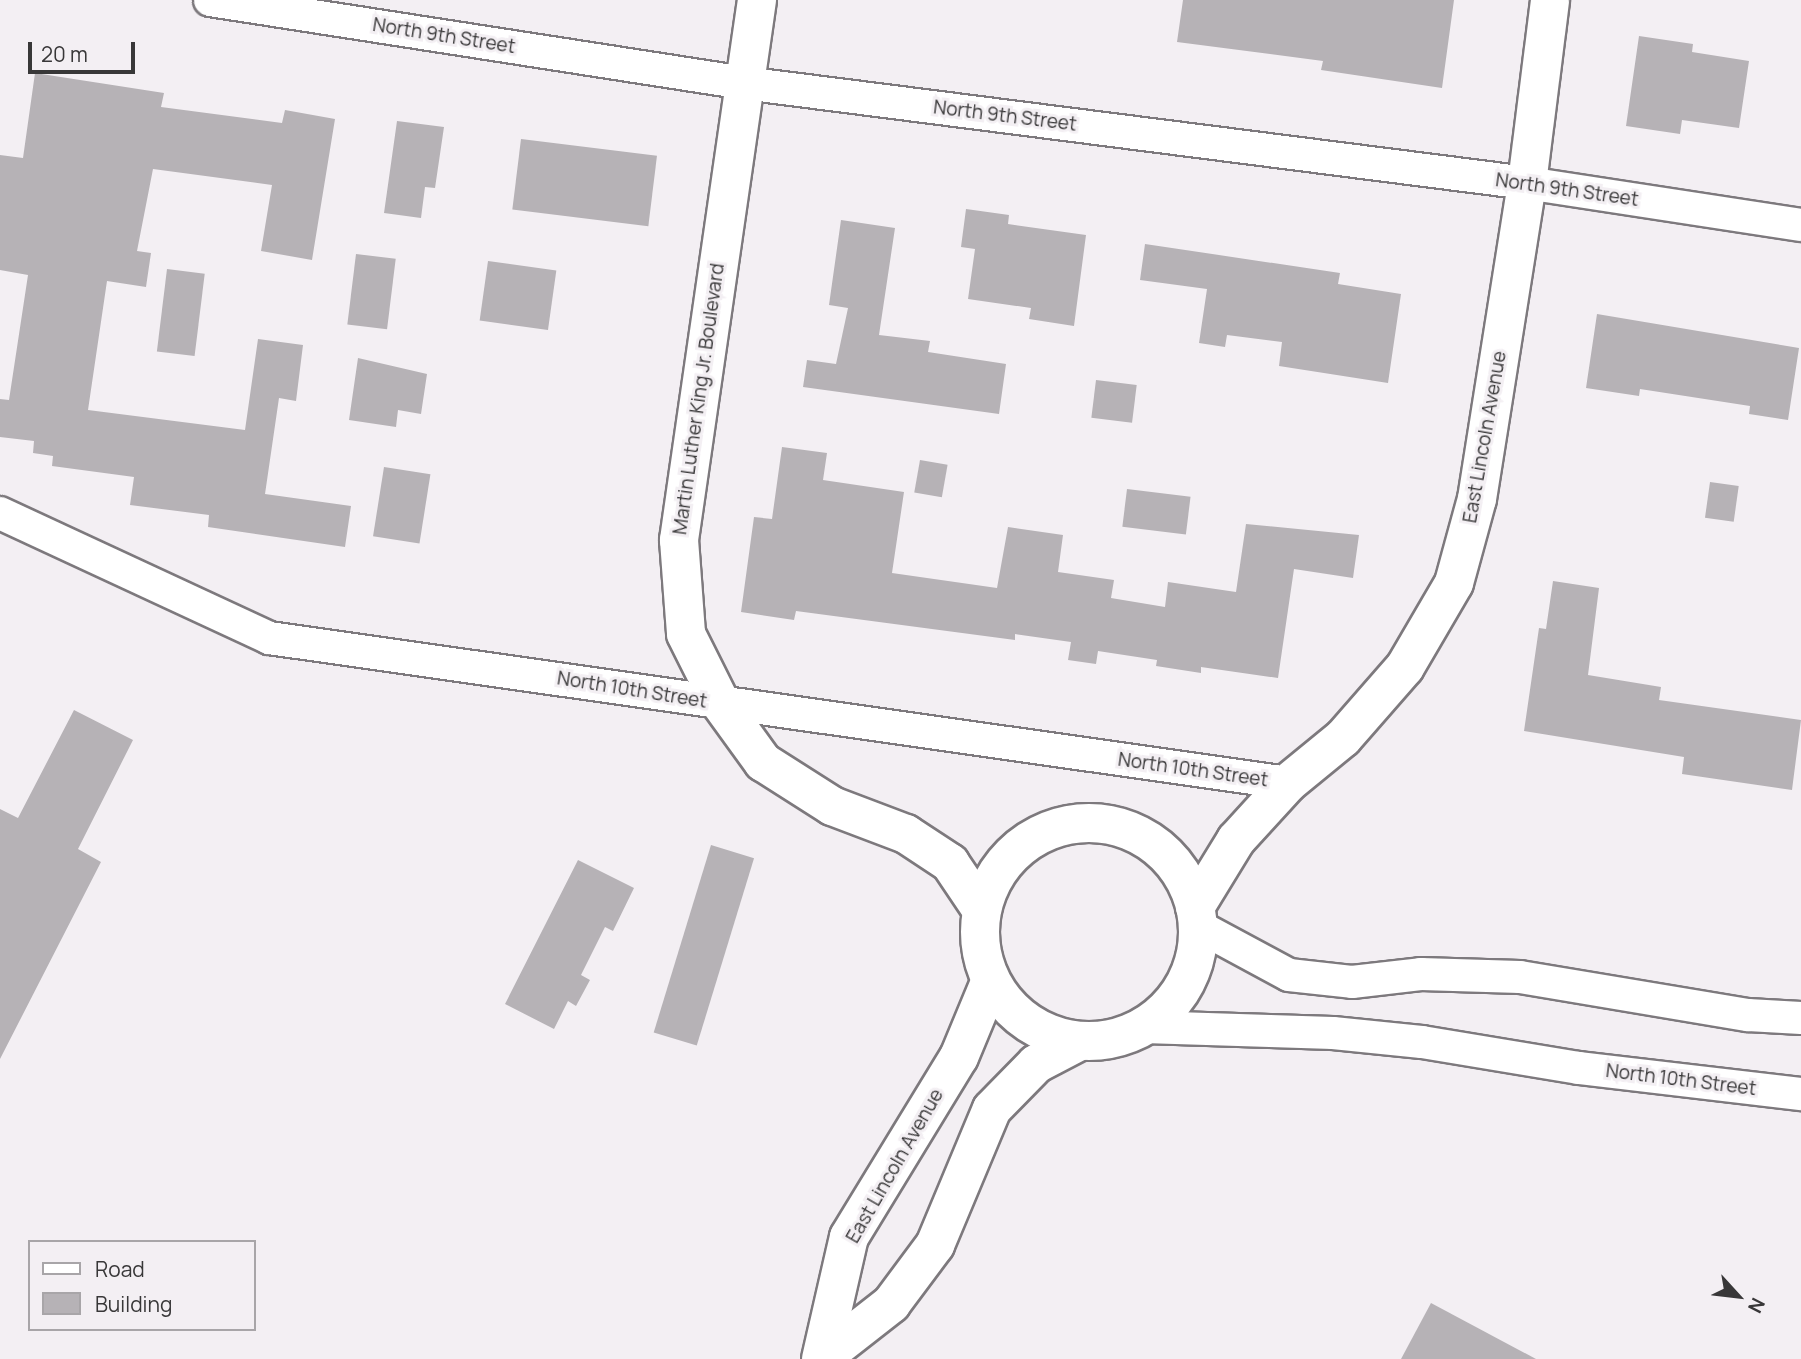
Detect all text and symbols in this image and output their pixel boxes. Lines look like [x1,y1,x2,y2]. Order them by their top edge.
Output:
street label: North 9th Street [371,13,517,59]
scale bar [32,28,138,72]
text: 20 m [41,40,88,68]
street label: North 9th Street [932,96,1078,136]
street label: North 9th Street [1494,169,1640,211]
street label: Martin Luther King Jr. Boulevard [669,262,729,536]
street label: East Lincoln Avenue [1459,349,1511,525]
street label: North 10th Street [556,667,708,713]
street label: North 10th Street [1117,748,1269,792]
street label: North 10th Street [1605,1059,1757,1101]
street label: East Lincoln Avenue [842,1085,948,1247]
legend [28,1240,256,1331]
text: Road [95,1255,145,1283]
north arrow [1703,1261,1773,1331]
text: Building [95,1290,172,1318]
text: N [1742,1294,1771,1318]

